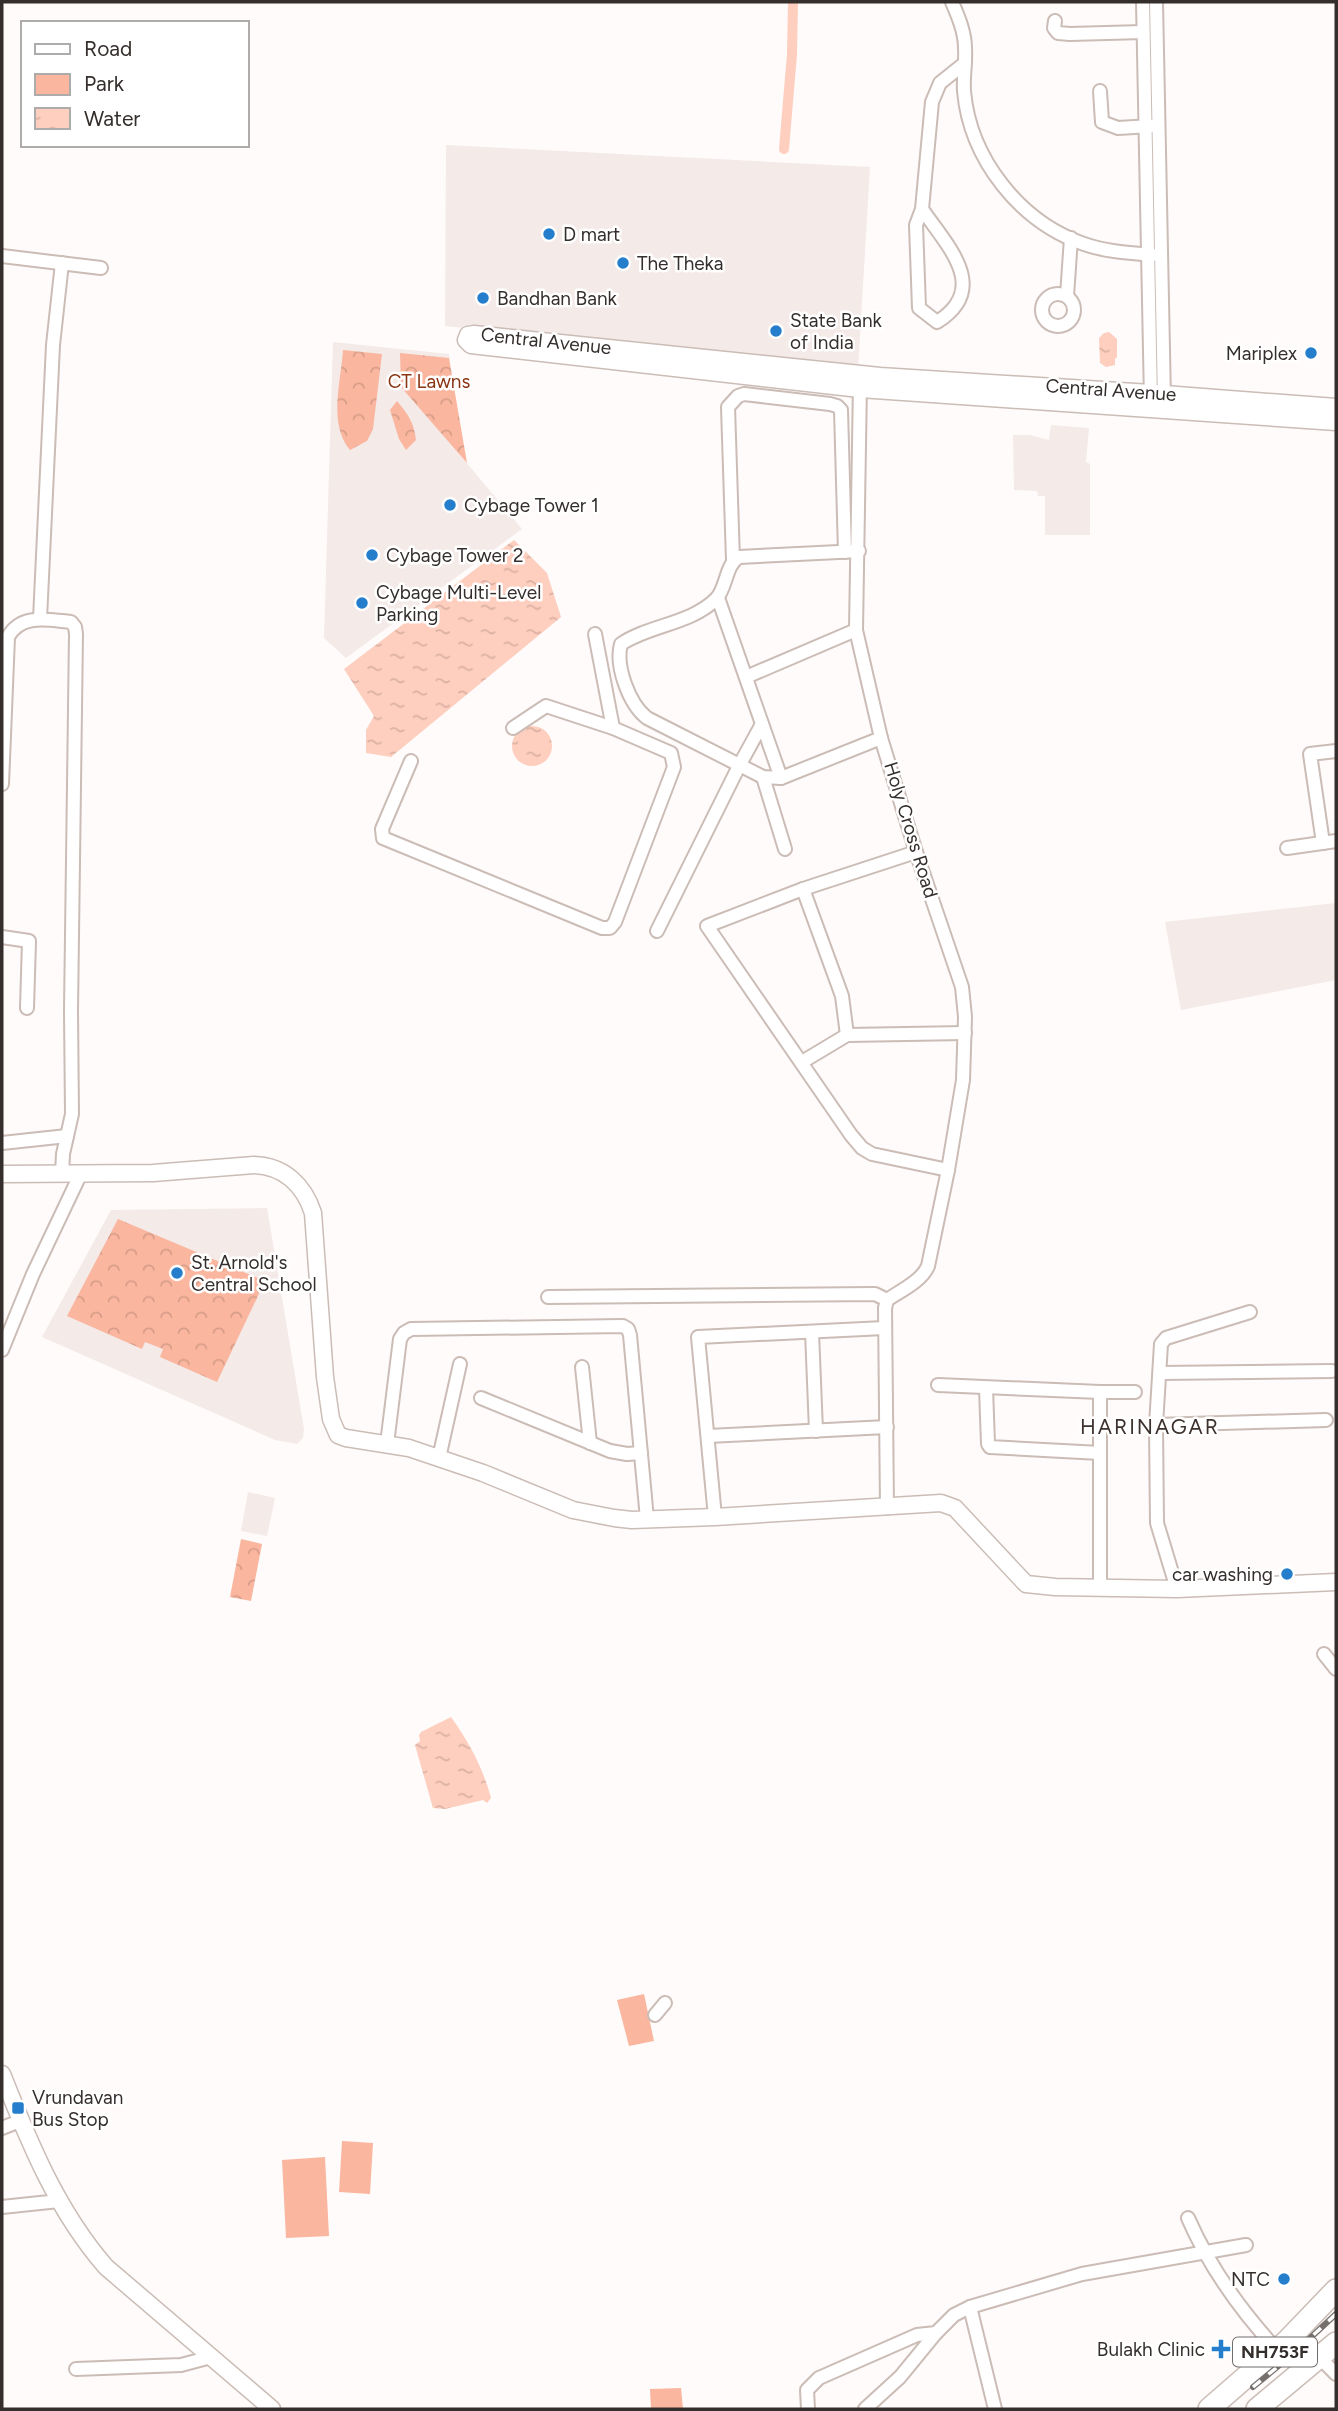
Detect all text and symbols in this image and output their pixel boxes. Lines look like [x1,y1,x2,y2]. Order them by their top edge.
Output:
legend [21,21,248,147]
text: Road [84,36,132,61]
text: Park [84,71,125,96]
text: Water [84,106,140,131]
place label: D mart [563,223,620,246]
marker: D mart [541,226,557,242]
place label: The Theka [637,252,723,275]
marker: The Theka [615,255,631,271]
place label: Bandhan Bank [497,287,618,310]
marker: Bandhan Bank [475,290,491,306]
place label: State Bank of India [790,309,883,354]
street label: Central Avenue [480,323,612,359]
marker: State Bank of India [768,323,784,339]
place label: Mariplex [1226,342,1297,365]
marker: Mariplex [1303,345,1319,361]
park label: CT Lawns [388,370,470,393]
street label: Central Avenue [1045,374,1177,406]
place label: Cybage Tower 1 [464,494,599,517]
marker: Cybage Tower 1 [442,497,458,513]
place label: Cybage Tower 2 [386,544,524,567]
marker: Cybage Tower 2 [364,547,380,563]
place label: Cybage Multi-Level Parking [376,581,541,626]
marker: Cybage Multi-Level Parking [354,595,370,611]
street label: Holy Cross Road [879,759,943,901]
place label: St. Arnold's Central School [191,1251,317,1296]
marker: St. Arnold's Central School [169,1265,185,1281]
district label: HARINAGAR [1080,1414,1220,1439]
place label: car washing [1172,1563,1273,1586]
marker: car washing [1279,1566,1295,1582]
place label: Vrundavan Bus Stop [32,2086,123,2131]
marker: Vrundavan Bus Stop [10,2100,26,2116]
place label: NTC [1231,2268,1270,2291]
marker: NTC [1276,2271,1292,2287]
place label: Bulakh Clinic [1097,2338,1205,2361]
road number: NH753F [1233,2338,1317,2366]
marker: Bulakh Clinic [1211,2339,1231,2359]

